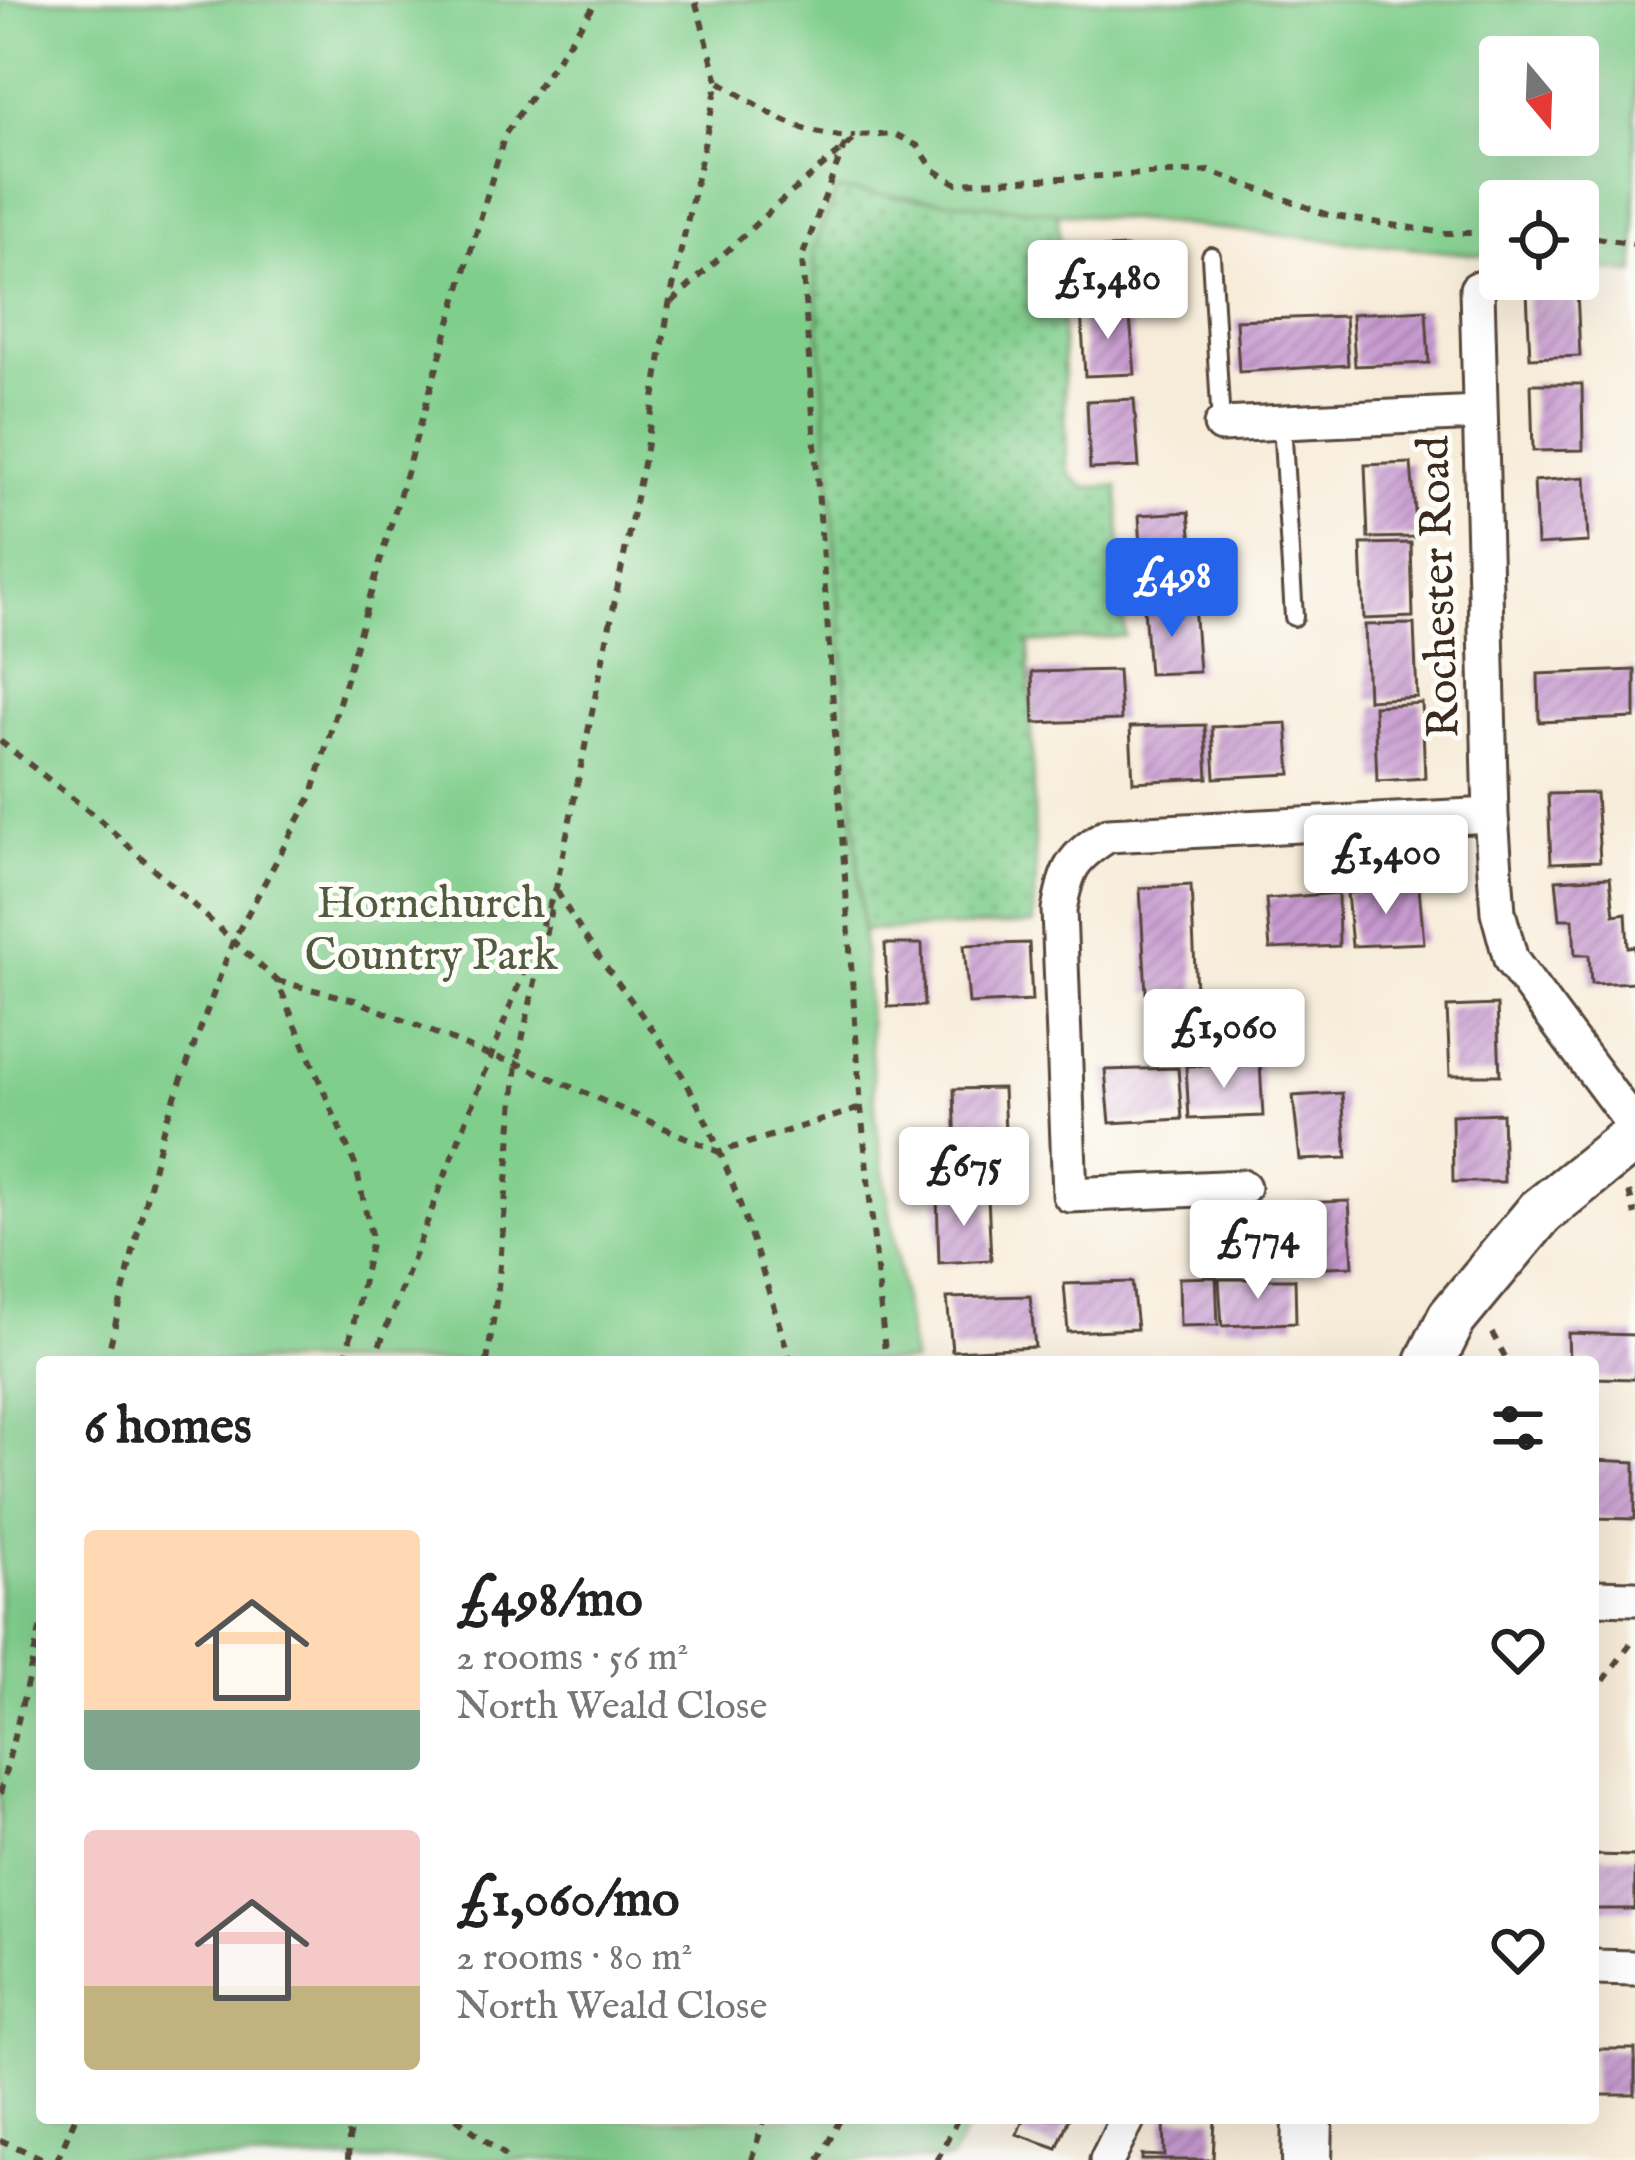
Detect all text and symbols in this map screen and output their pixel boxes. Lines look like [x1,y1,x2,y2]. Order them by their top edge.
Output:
north arrow [1479,36,1599,156]
map controls [1479,36,1599,300]
button: locate [1479,180,1599,300]
pin: £1,480 [1010,240,1206,342]
text: £1,480 [1055,254,1161,303]
street label: Rochester Road [1406,434,1474,739]
pin: £498 [1101,538,1243,640]
text: £498 [1133,552,1211,601]
pin: £1,400 [1288,815,1484,917]
text: £1,400 [1331,829,1441,878]
park label: Hornchurch Country Park [305,876,558,985]
pin: £1,060 [1126,989,1322,1091]
text: £1,060 [1171,1003,1277,1052]
pin: £675 [893,1127,1035,1229]
text: £675 [926,1141,1002,1190]
pin: £774 [1187,1200,1329,1302]
text: £774 [1217,1214,1299,1263]
icon: filters [1485,1395,1551,1461]
text: 6 homes [84,1396,252,1461]
text: £498/mo [456,1569,643,1634]
icon: home [180,1578,324,1722]
icon: heart [1485,1617,1551,1683]
text: 2 rooms · 56 m² [456,1634,689,1683]
text: North Weald Close [456,1683,767,1732]
text: £1,060/mo [456,1869,680,1934]
icon: home [180,1878,324,2022]
icon: heart [1485,1917,1551,1983]
text: 2 rooms · 80 m² [456,1934,693,1983]
text: North Weald Close [456,1983,767,2032]

